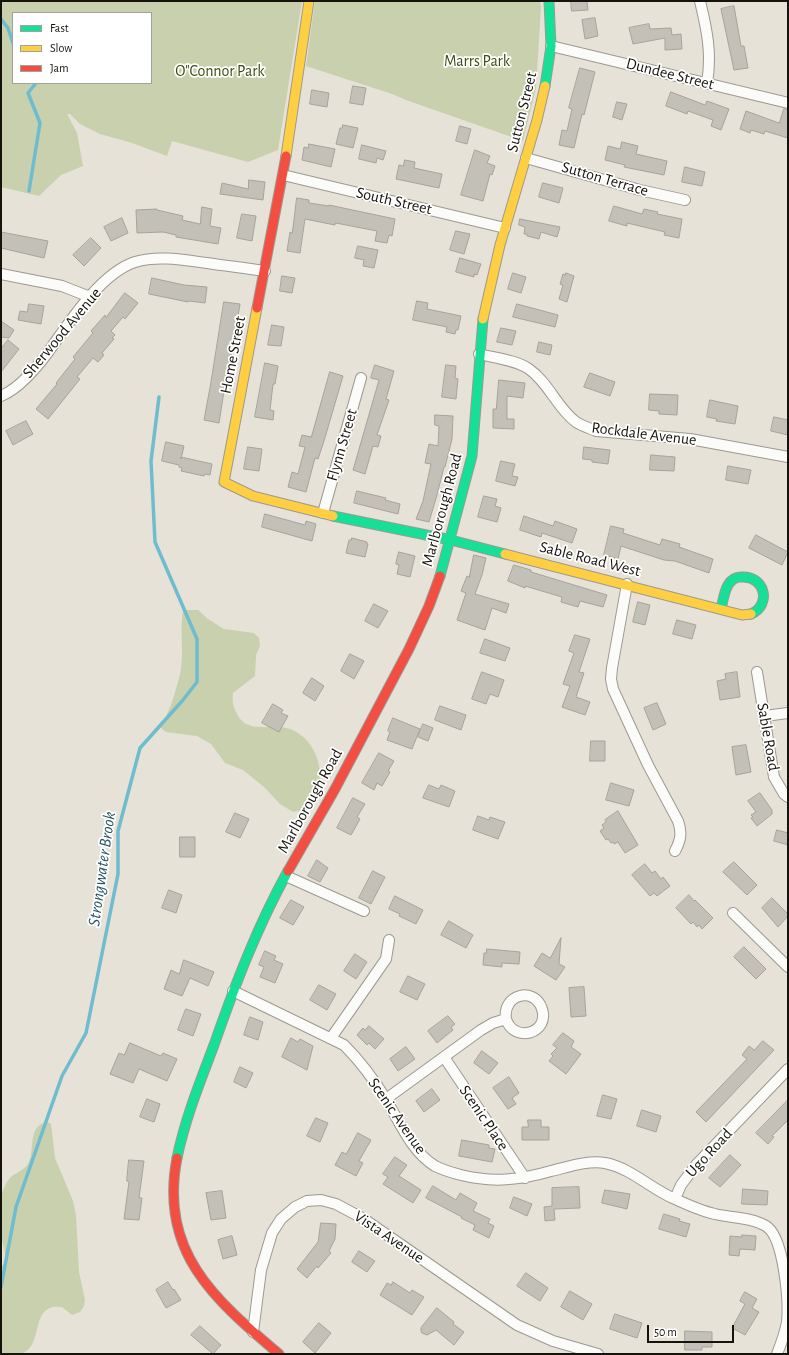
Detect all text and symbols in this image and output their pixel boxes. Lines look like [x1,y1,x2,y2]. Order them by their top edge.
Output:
legend [12,12,152,84]
text: Fast [50,22,69,34]
text: Slow [50,42,72,54]
park label: Marrs Park [444,51,510,71]
street label: Dundee Street [624,54,716,94]
park label: O"Connor Park [175,61,265,81]
text: Jam [50,62,69,74]
street label: Sutton Street [503,70,541,154]
street label: Sutton Terrace [559,157,651,201]
street label: South Street [354,183,434,219]
street label: Sherwood Avenue [19,284,105,382]
street label: Home Street [216,314,250,396]
street label: Flynn Street [323,407,361,483]
street label: Rockdale Avenue [590,418,698,450]
street label: Marlborough Road [418,451,466,569]
street label: Sable Road West [538,537,642,581]
street label: Sable Road [753,702,783,772]
street label: Marlborough Road [273,745,347,857]
water label: Strongwater Brook [84,810,120,928]
street label: Scenic Avenue [364,1074,430,1158]
street label: Scenic Place [455,1082,513,1154]
street label: Ugo Road [681,1124,737,1182]
street label: Vista Avenue [350,1207,428,1267]
scale bar [649,1317,736,1343]
text: 50 m [654,1326,677,1338]

